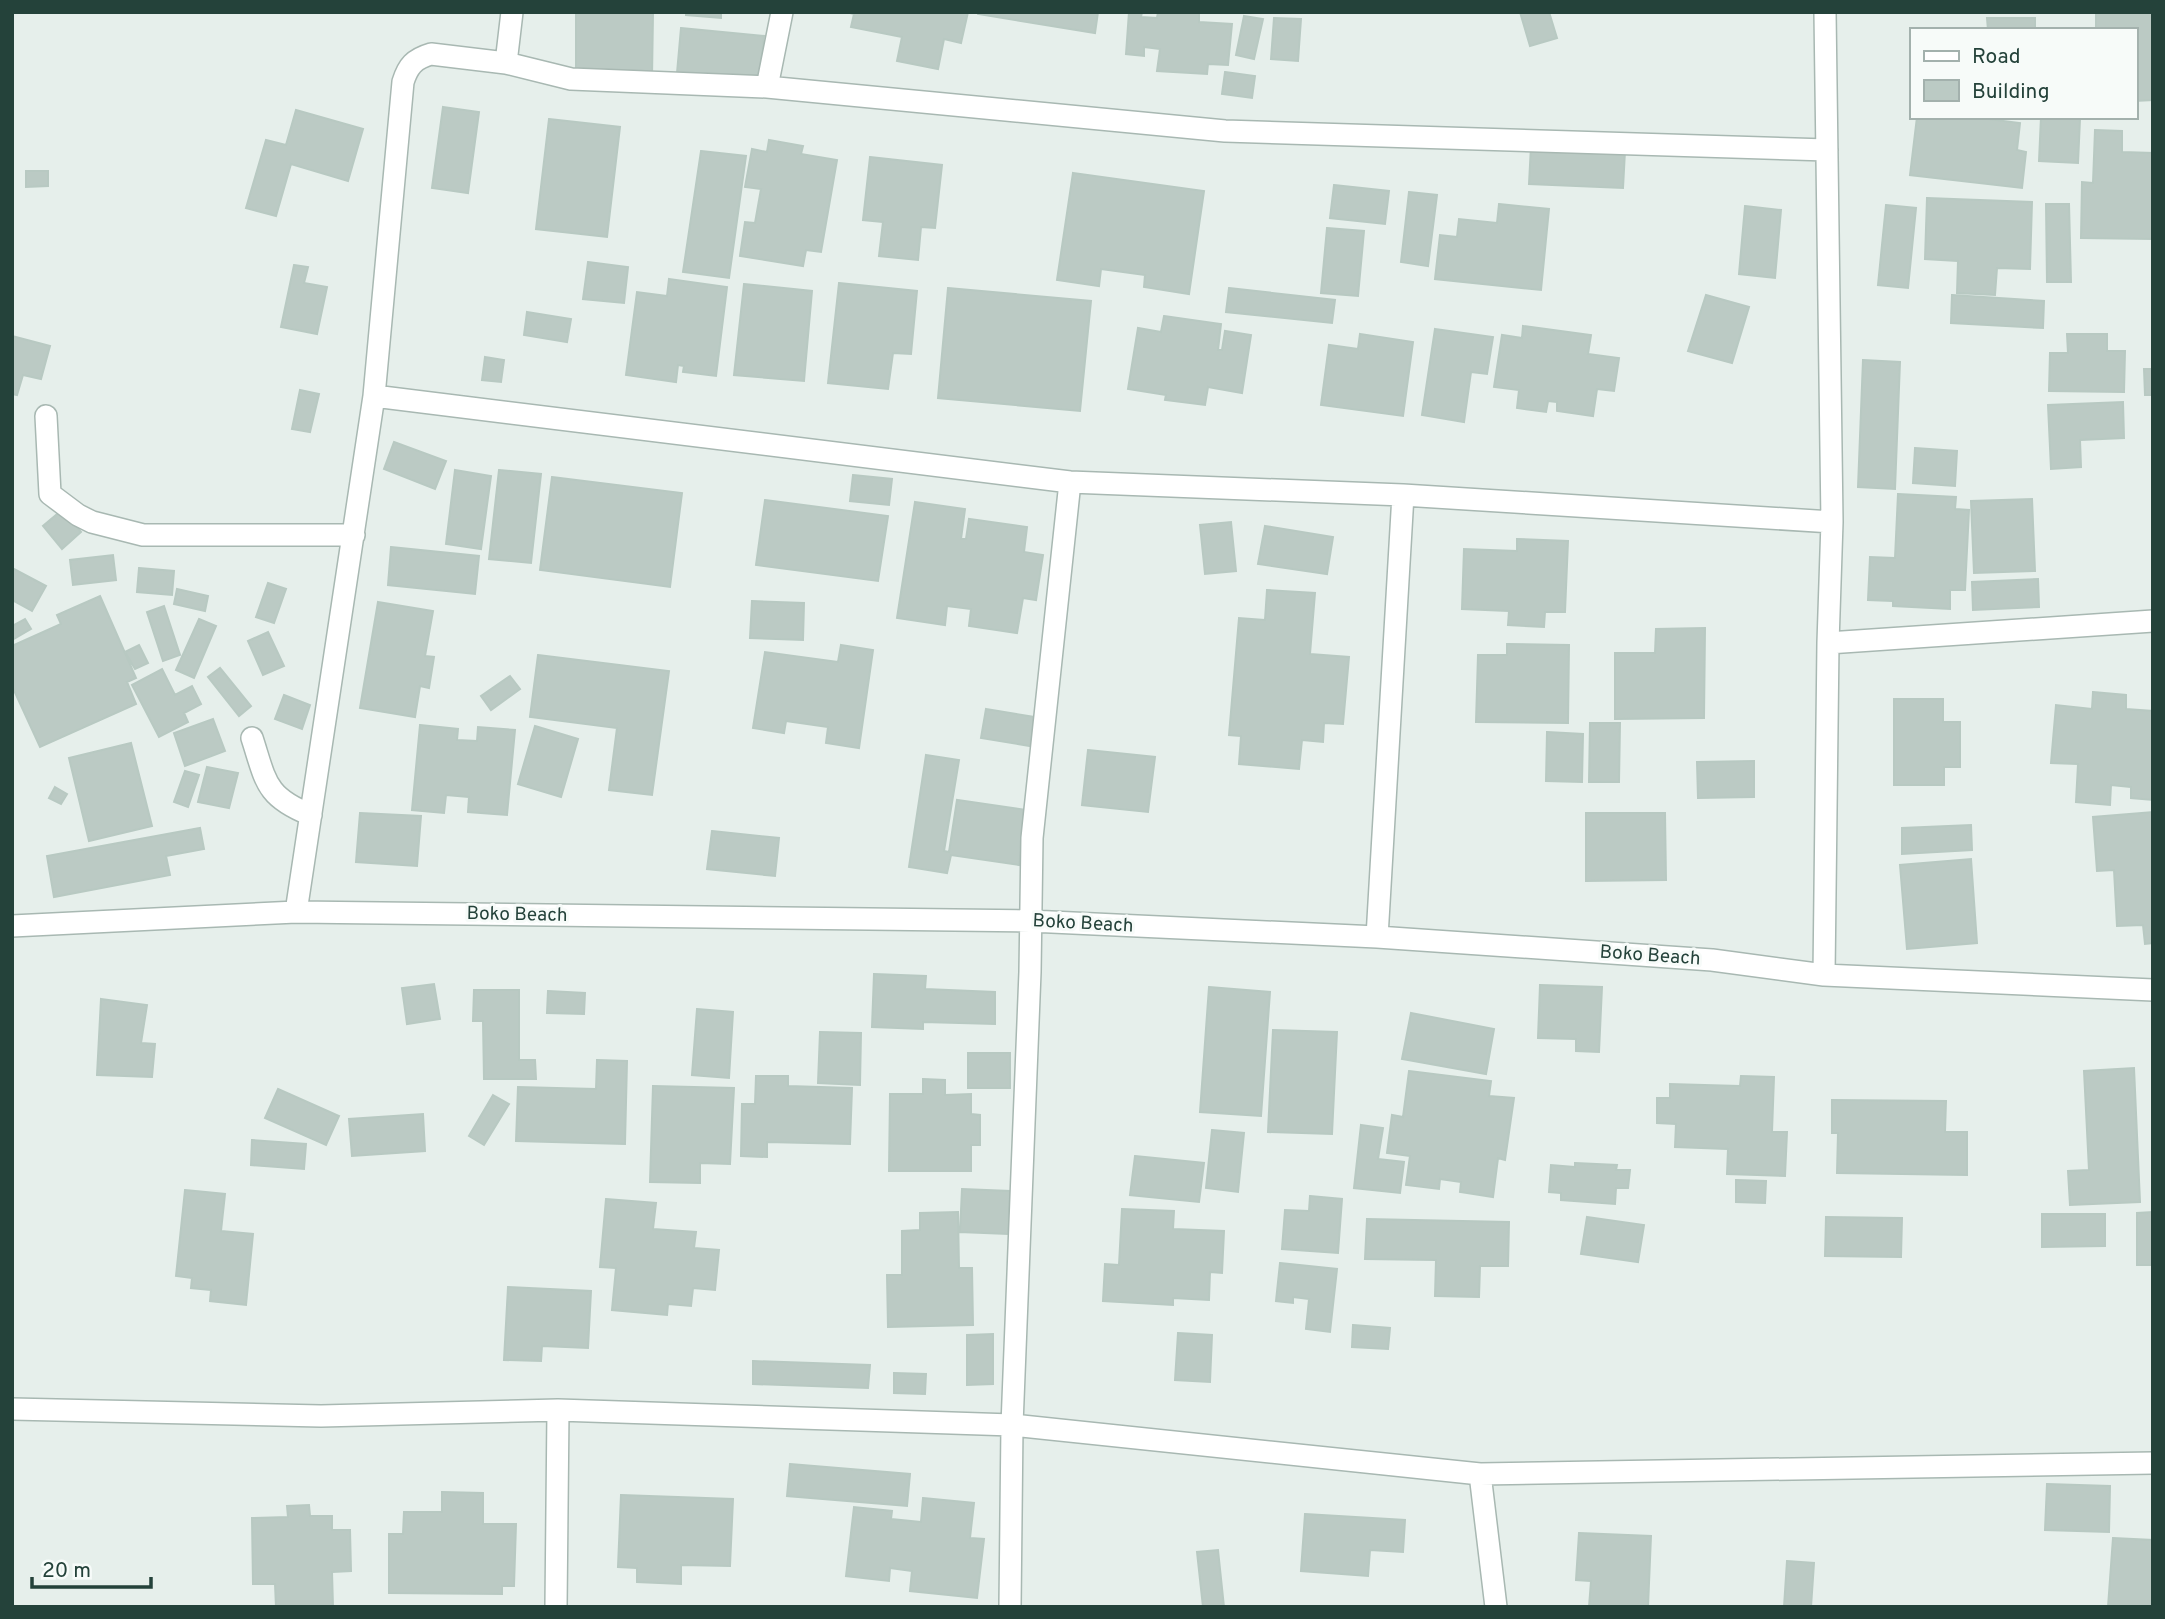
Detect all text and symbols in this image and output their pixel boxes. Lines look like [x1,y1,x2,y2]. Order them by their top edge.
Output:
legend [1910,28,2137,119]
text: Road [1972,44,2021,71]
text: Building [1972,79,2050,106]
street label: Boko Beach [466,902,568,928]
street label: Boko Beach [1032,909,1134,939]
street label: Boko Beach [1599,941,1701,971]
scale bar [32,1546,150,1590]
text: 20 m [42,1558,91,1585]

